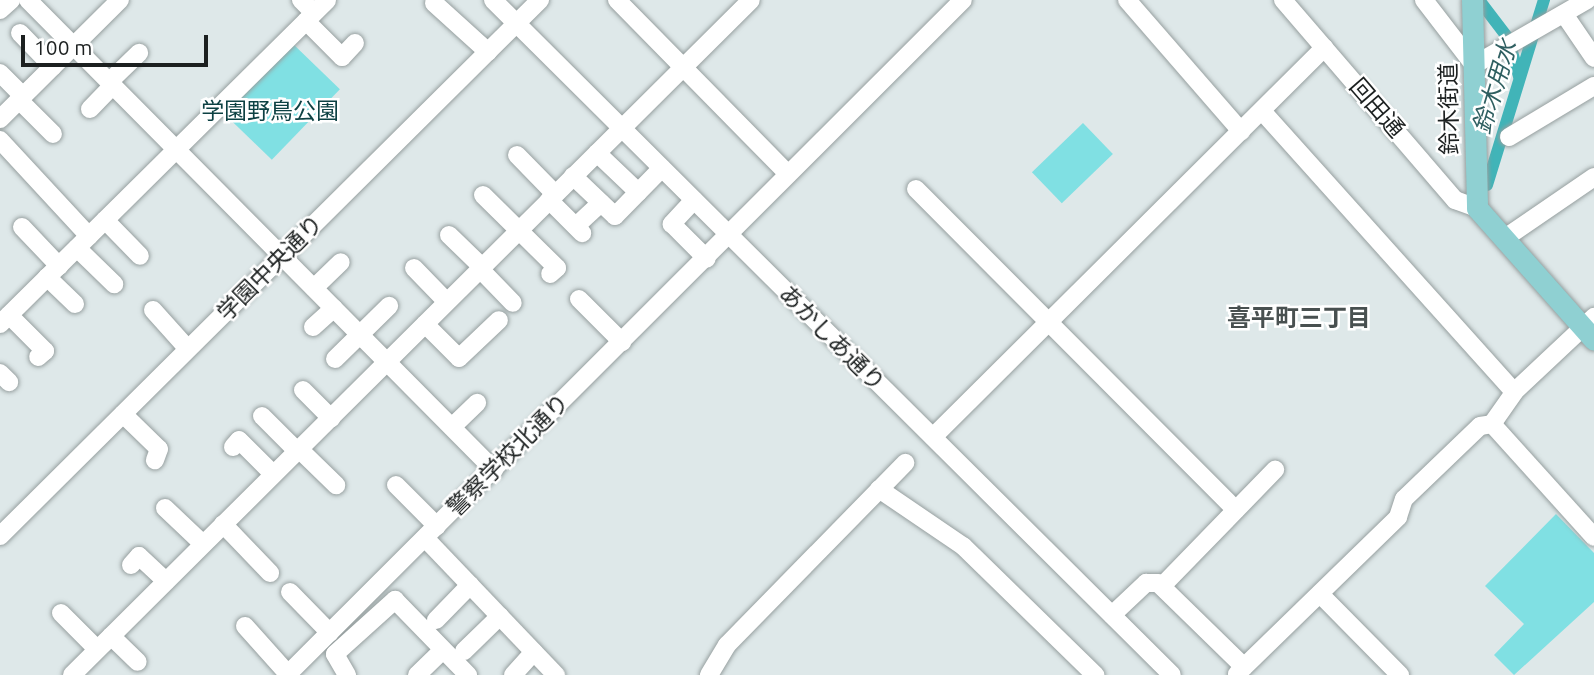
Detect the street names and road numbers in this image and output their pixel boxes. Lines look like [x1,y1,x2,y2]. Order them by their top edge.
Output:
street label: 鈴木街道 [1434,63,1464,155]
street label: 回田通 [1344,73,1410,143]
street label: 学園中央通り [211,209,329,327]
street label: あかしあ通り [773,279,891,397]
street label: 警察学校北通り [441,388,575,522]

